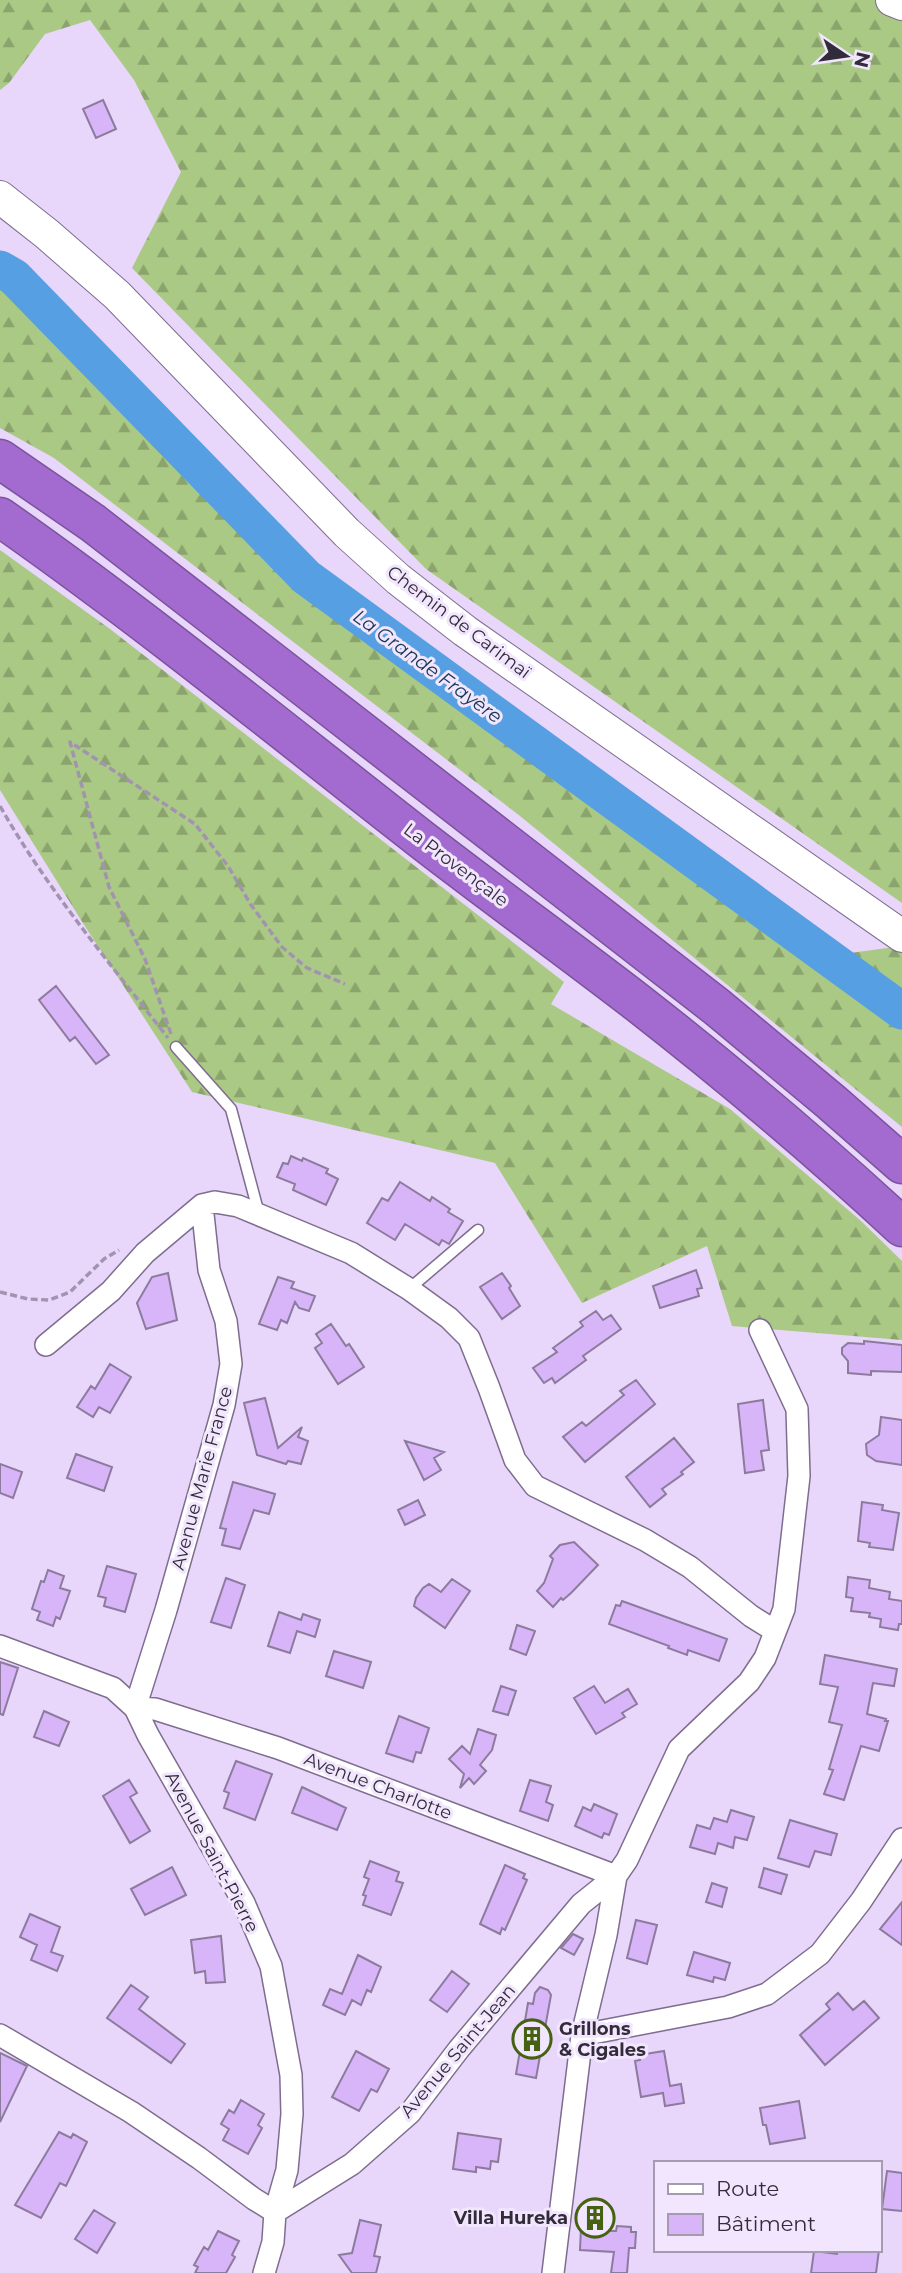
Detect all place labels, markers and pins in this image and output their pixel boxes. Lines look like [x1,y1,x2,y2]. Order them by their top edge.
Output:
building icon: Grillons & Cigales [511,2018,553,2060]
place label: Grillons & Cigales [559,2018,646,2061]
building icon: Villa Hureka [574,2197,616,2239]
place label: Villa Hureka [453,2207,568,2229]

